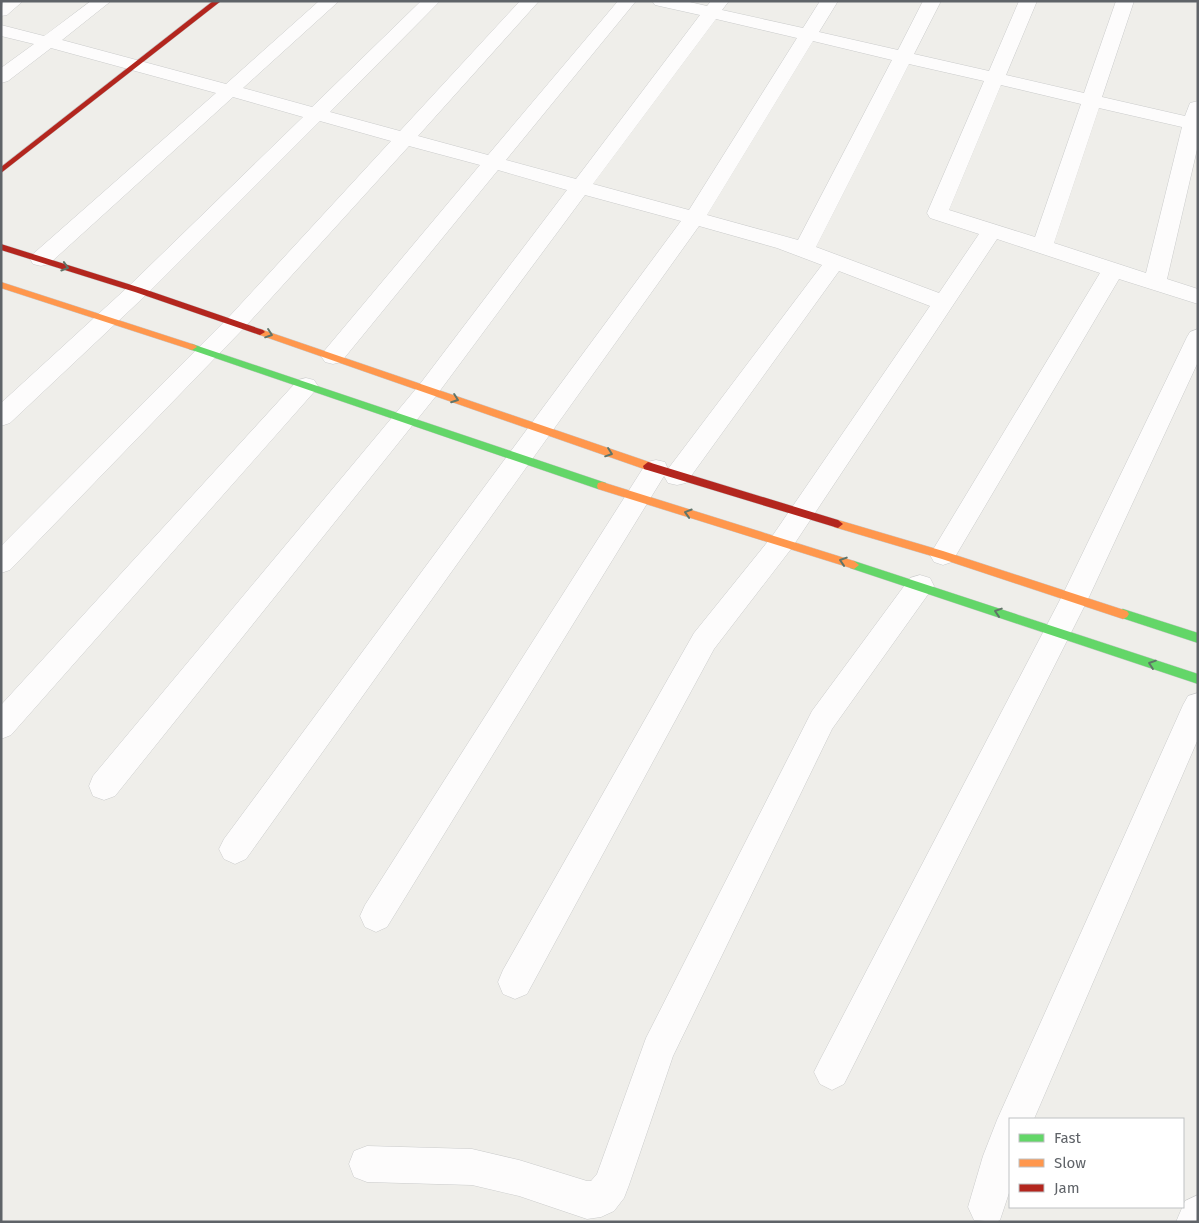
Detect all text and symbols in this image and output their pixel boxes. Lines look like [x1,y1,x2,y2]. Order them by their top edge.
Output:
one-way arrow [60,261,68,271]
one-way arrow [264,328,272,338]
one-way arrow [450,394,459,404]
one-way arrow [604,447,612,457]
one-way arrow [684,509,693,519]
one-way arrow [839,557,848,567]
one-way arrow [994,607,1002,617]
one-way arrow [1148,659,1156,669]
legend [1009,1118,1184,1208]
text: Fast [1054,1129,1081,1147]
text: Slow [1054,1154,1086,1172]
text: Jam [1054,1179,1080,1197]

